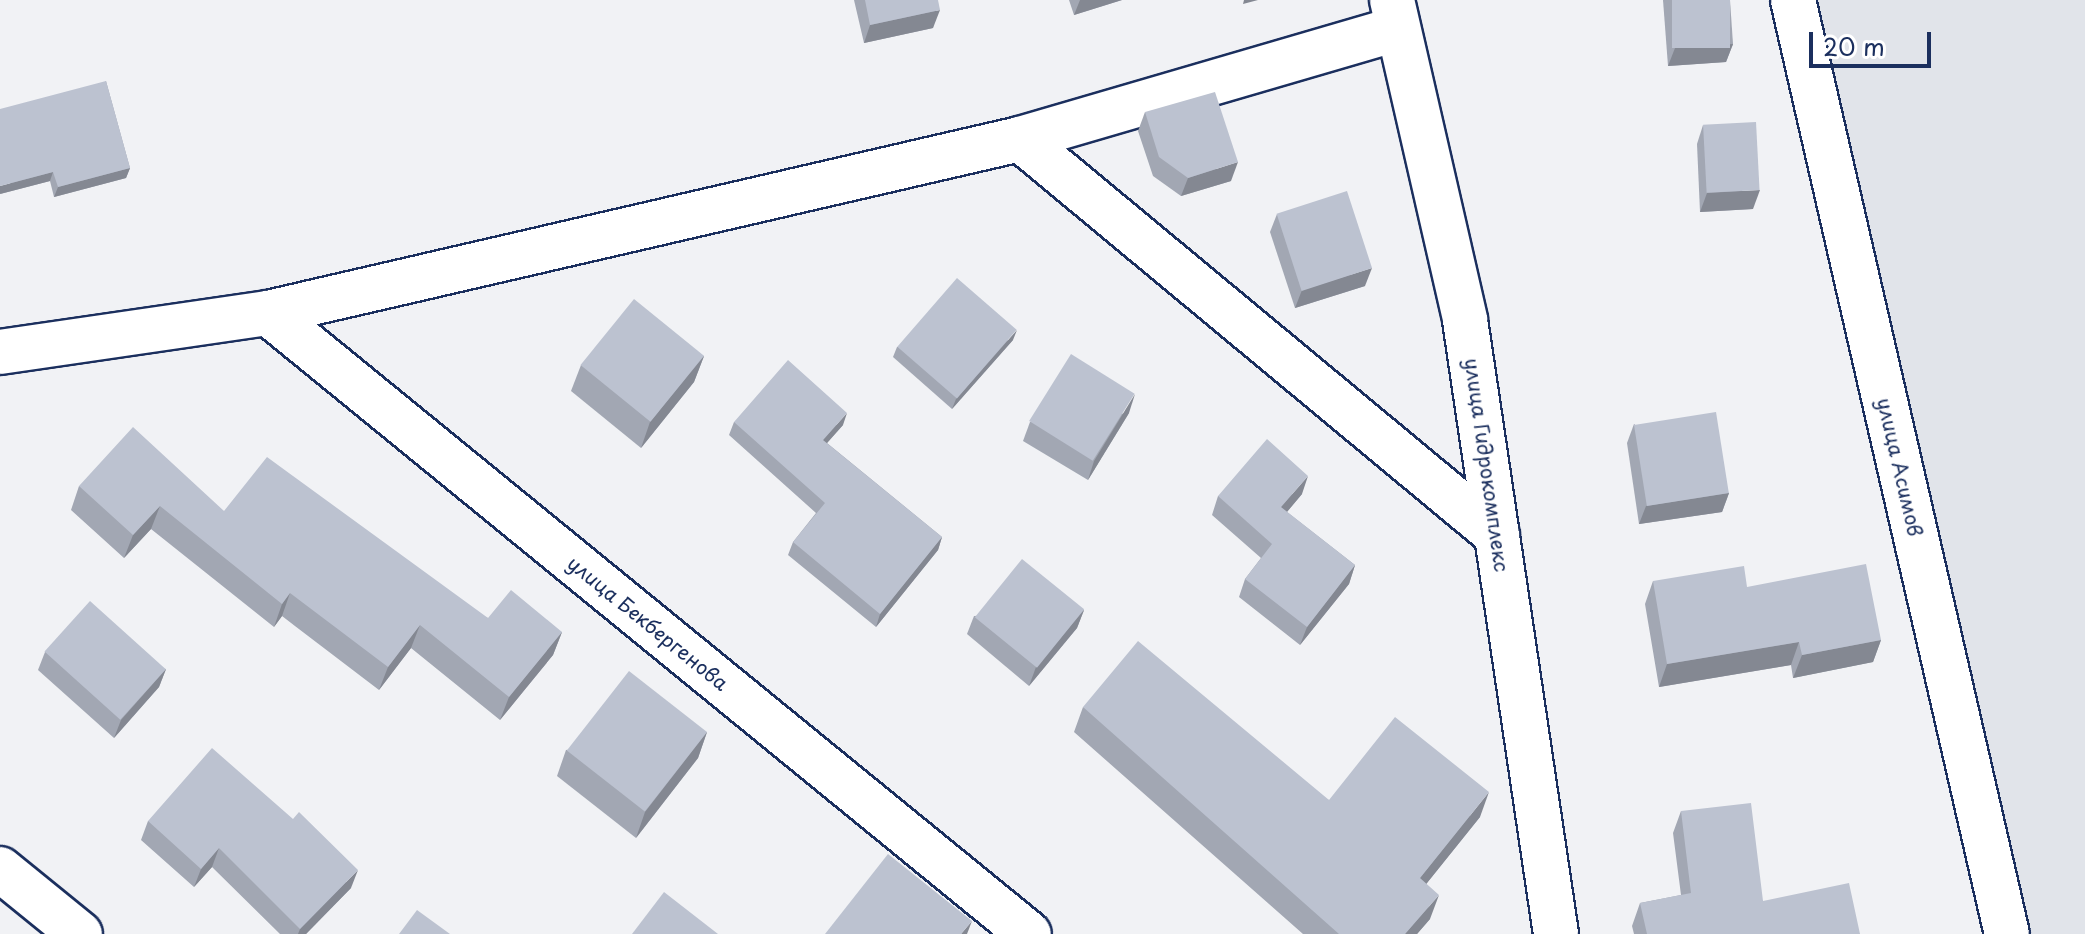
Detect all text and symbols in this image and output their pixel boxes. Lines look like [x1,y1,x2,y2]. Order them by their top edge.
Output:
scale bar [1813,16,1935,66]
text: 20 m [1823,28,1885,64]
street label: улица Гидрокомплекс [1460,356,1514,574]
street label: улица Асимов [1872,395,1928,539]
street label: улица Бекбергенова [562,550,734,696]

